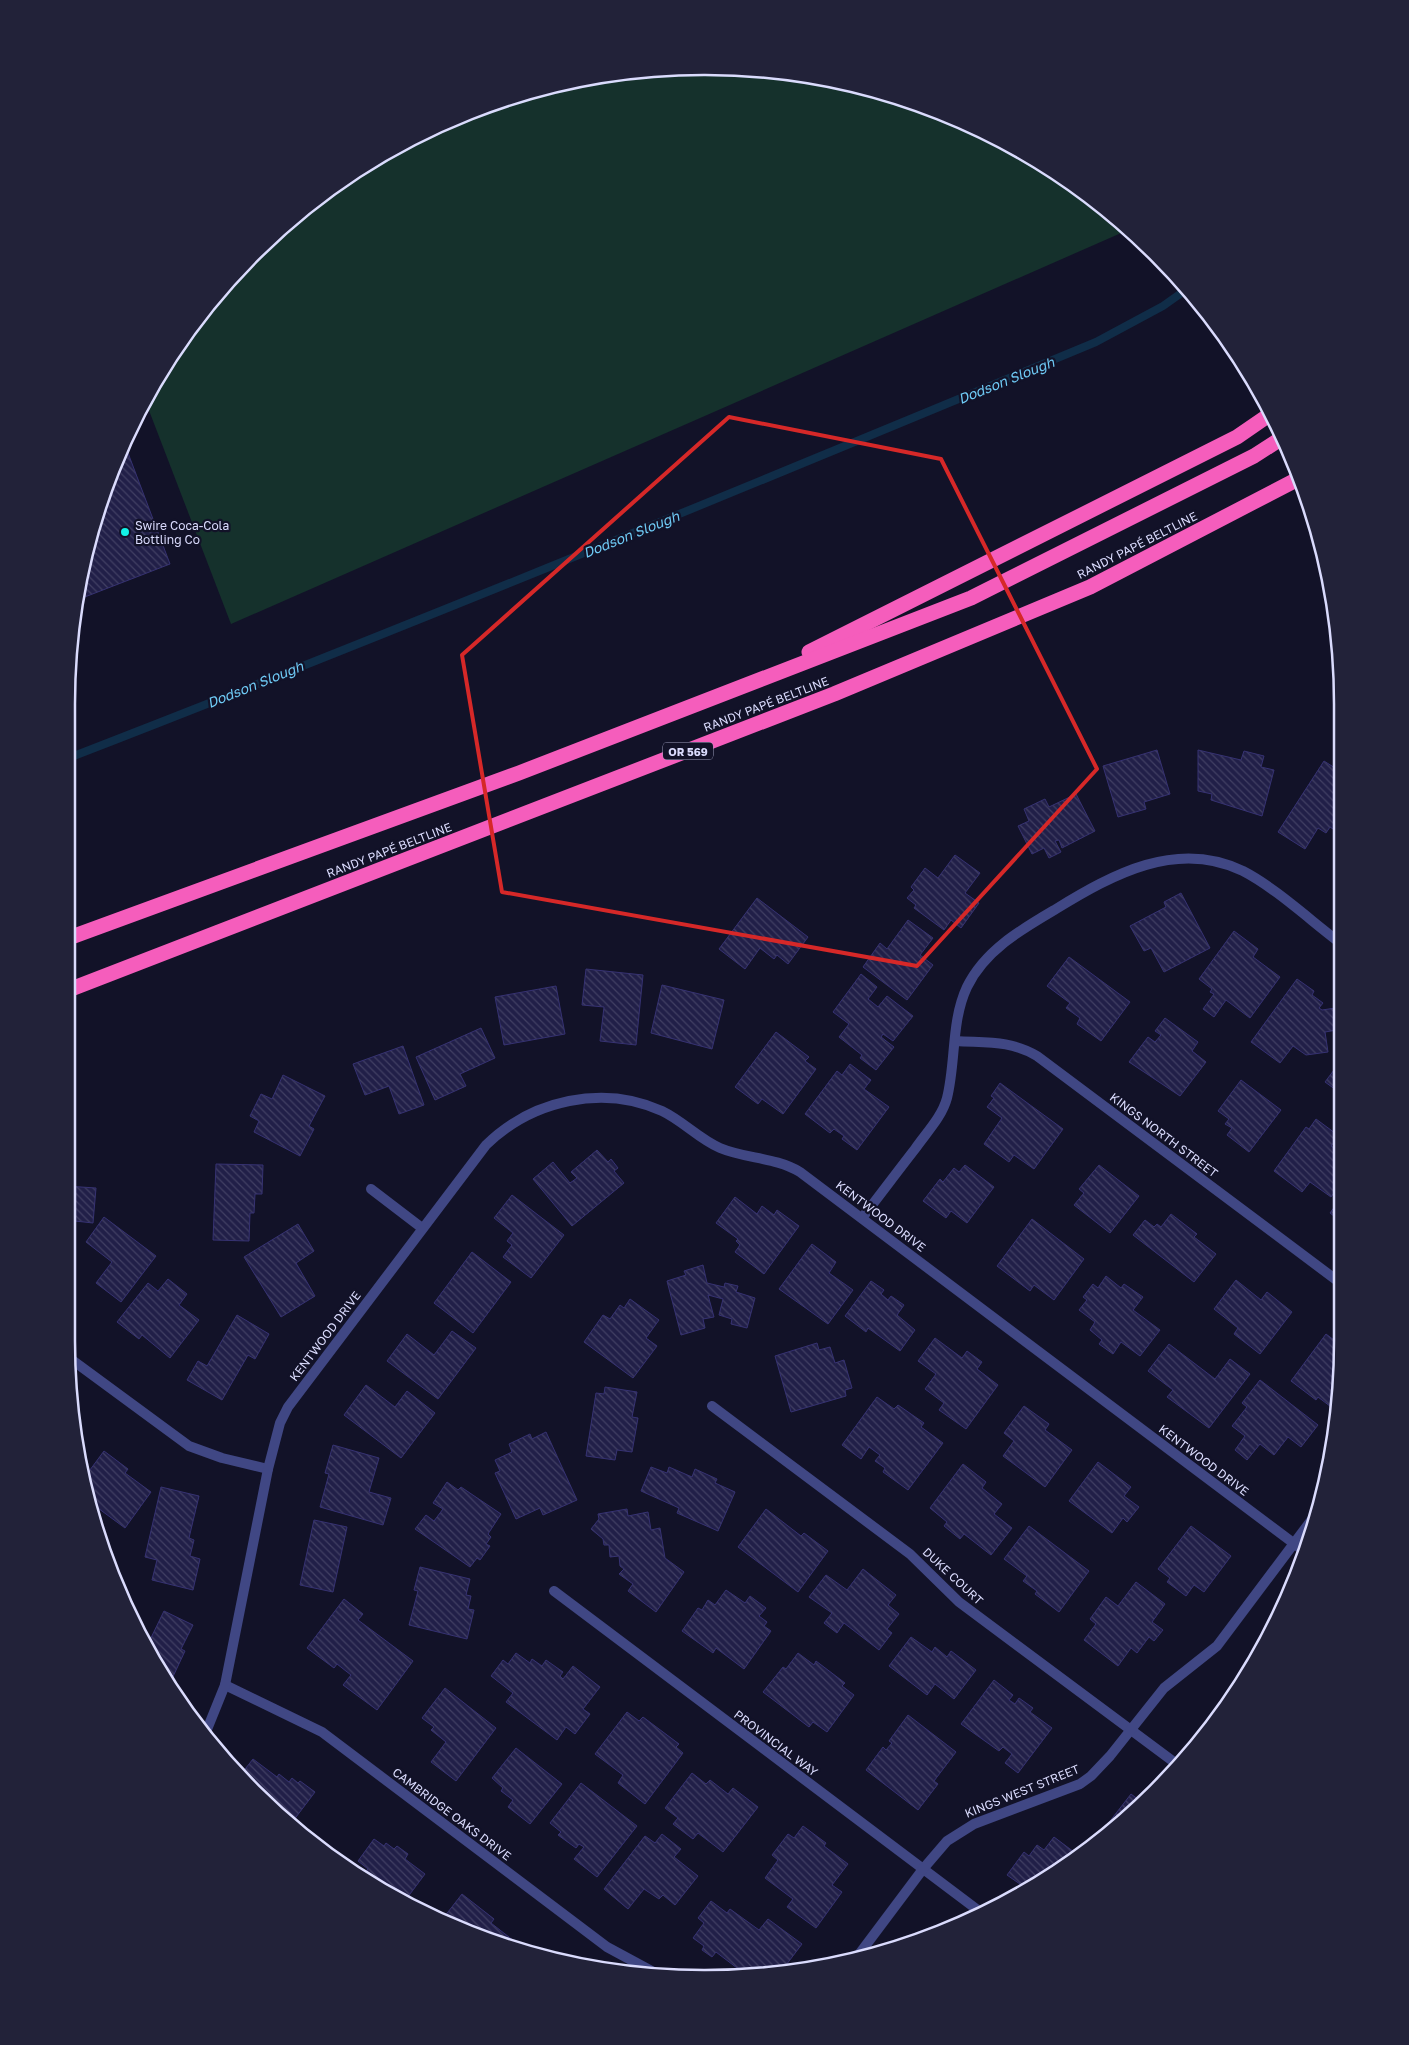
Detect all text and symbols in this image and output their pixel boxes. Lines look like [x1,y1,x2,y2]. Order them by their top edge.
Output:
water label: Dodson Slough [955,352,1058,407]
water label: Dodson Slough [580,506,683,561]
street label: RANDY PAPÉ BELTLINE [1074,508,1200,582]
place label: Swire Coca-Cola Bottling Co [135,518,229,547]
marker: Swire Coca-Cola Bottling Co [119,526,131,538]
water label: Dodson Slough [204,656,307,711]
street label: RANDY PAPÉ BELTLINE [701,673,831,735]
road number: OR 569 [663,742,713,759]
street label: RANDY PAPÉ BELTLINE [324,819,454,881]
street label: KINGS NORTH STREET [1107,1090,1221,1181]
street label: KENTWOOD DRIVE [833,1177,929,1255]
street label: KENTWOOD DRIVE [286,1288,364,1384]
street label: KENTWOOD DRIVE [1156,1421,1252,1499]
street label: DUKE COURT [920,1544,987,1608]
street label: PROVINCIAL WAY [731,1707,821,1779]
street label: KINGS WEST STREET [962,1761,1082,1821]
street label: CAMBRIDGE OAKS DRIVE [390,1765,514,1863]

